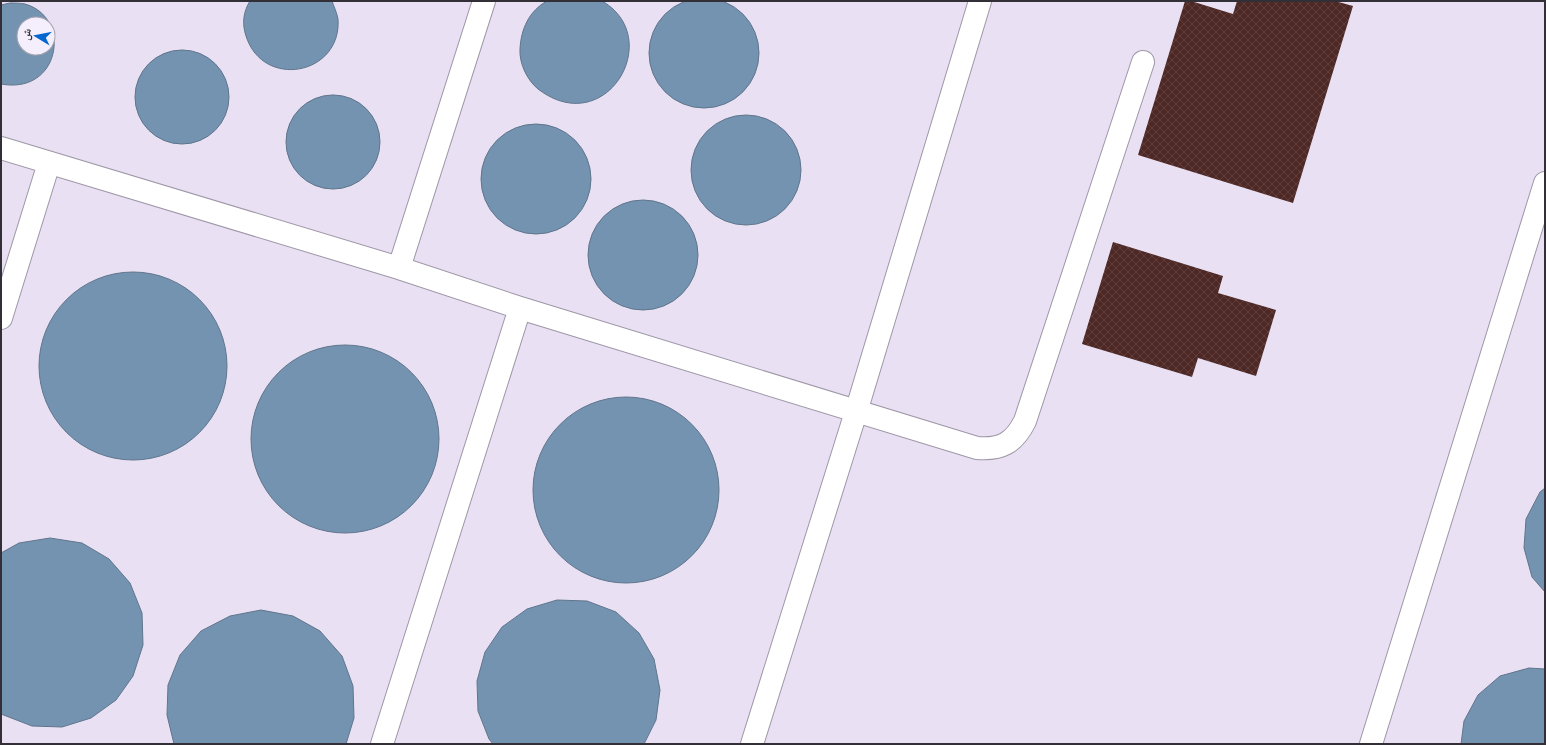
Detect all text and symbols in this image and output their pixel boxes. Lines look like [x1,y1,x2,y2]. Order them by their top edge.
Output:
north arrow [16,16,56,56]
text: ش [19,27,35,41]

